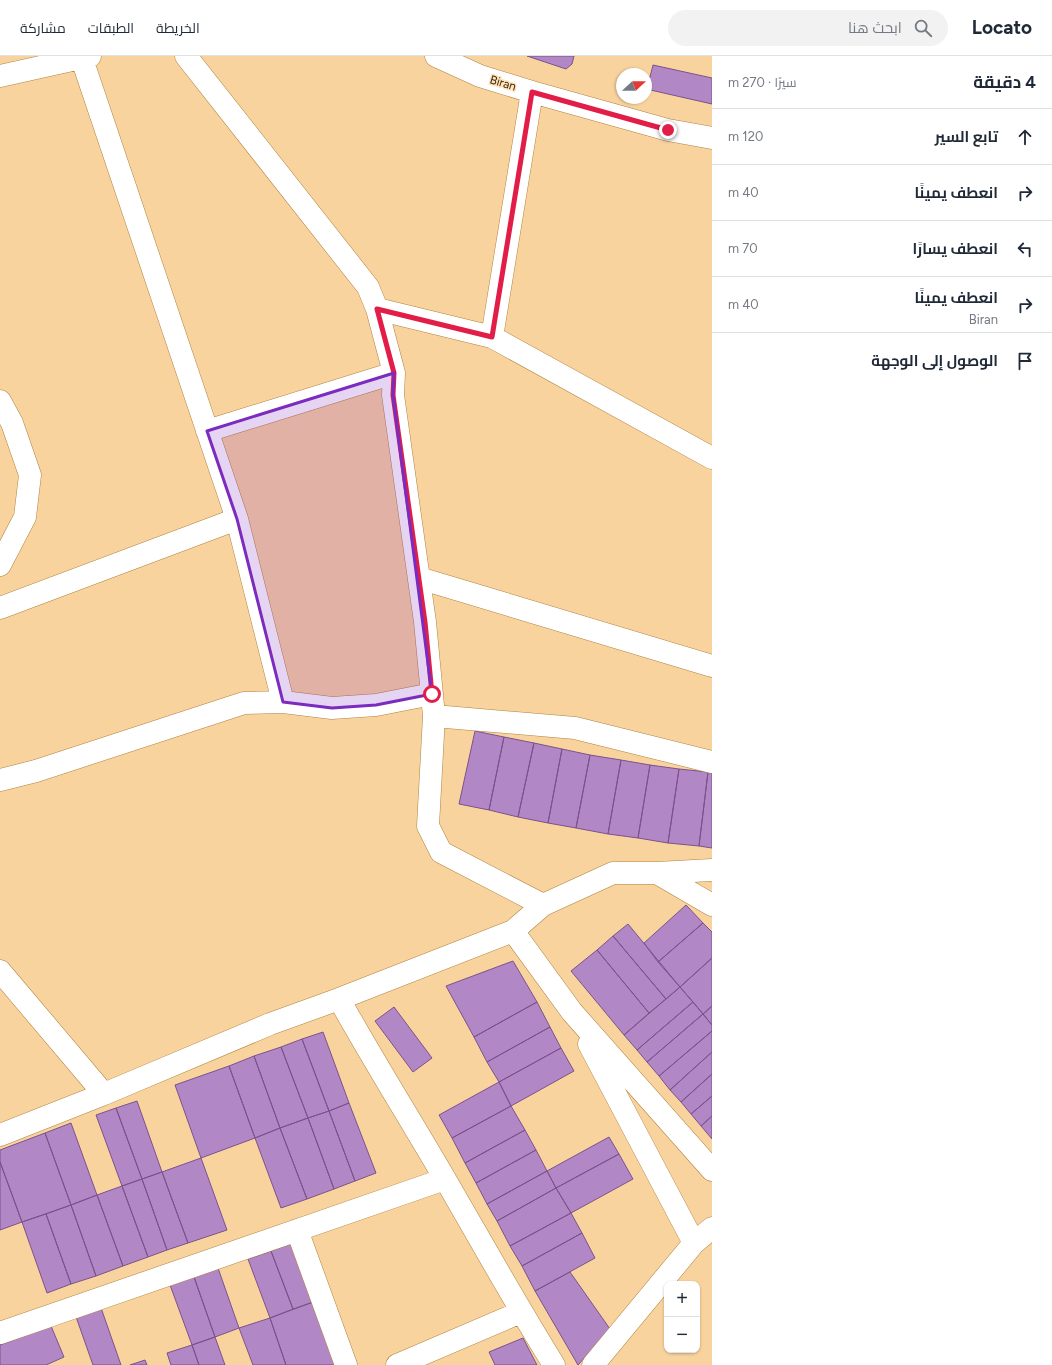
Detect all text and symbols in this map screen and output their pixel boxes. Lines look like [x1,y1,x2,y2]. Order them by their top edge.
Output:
search box [668,10,948,46]
text: Locato [972,16,1032,39]
icon: search [912,17,934,39]
text: ابحث هنا [848,19,902,37]
text: مشاركة [20,20,66,37]
text: الطبقات [88,20,134,37]
text: الخريطة [156,20,200,37]
north arrow [616,68,652,104]
street label: Biran [488,72,518,94]
text: 4 دقيقة [973,72,1036,92]
text: سيرًا · 270 m [728,75,797,90]
route end [659,121,677,139]
icon: ahead [1014,126,1036,148]
text: تابع السير [935,128,998,146]
text: 120 m [728,129,763,144]
icon: right [1014,182,1036,204]
text: انعطف يمينًا [914,184,998,202]
text: 40 m [728,185,759,200]
icon: left [1014,238,1036,260]
text: انعطف يسارًا [913,240,998,258]
text: 70 m [728,241,758,256]
text: انعطف يمينًا [914,289,998,307]
icon: right [1014,294,1036,316]
text: 40 m [728,297,759,312]
text: Biran [969,312,998,327]
icon: arrive [1014,350,1036,372]
text: الوصول إلى الوجهة [871,352,998,370]
route start [423,685,441,703]
map controls [664,1281,700,1353]
button: + [664,1281,700,1317]
button: − [664,1317,700,1353]

